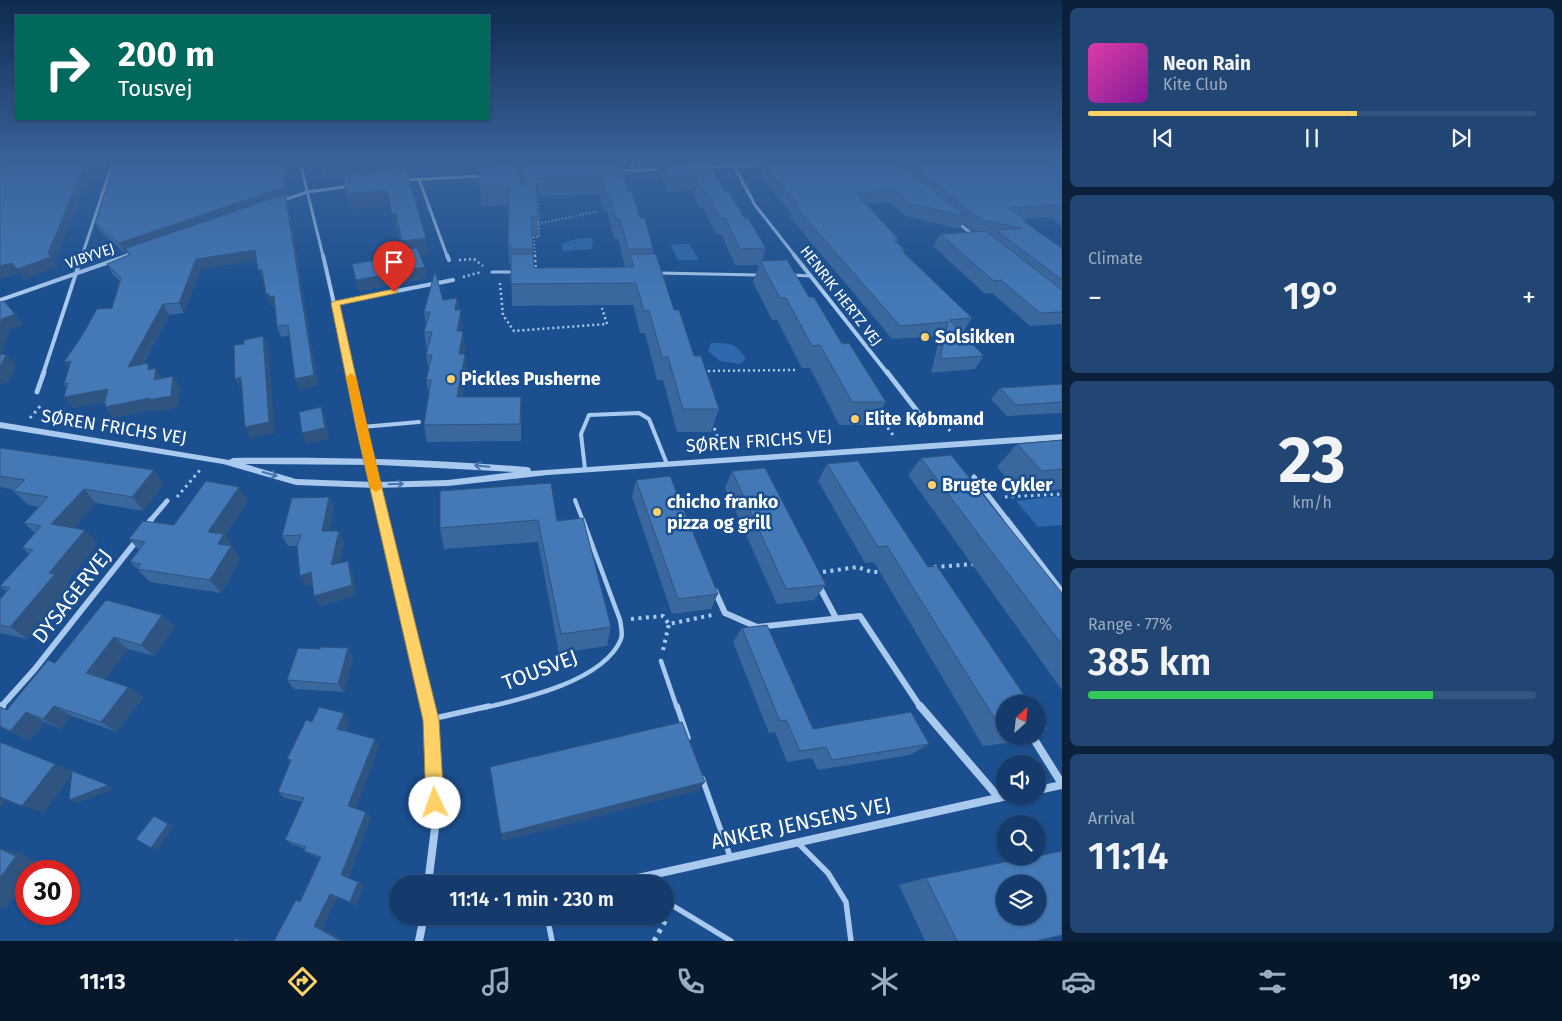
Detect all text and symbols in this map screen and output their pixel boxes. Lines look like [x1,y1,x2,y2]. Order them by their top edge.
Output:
text: 200 m [118,33,215,75]
icon: right [35,35,100,100]
text: Neon Rain [1163,52,1251,75]
text: Tousvej [118,75,193,102]
text: Kite Club [1163,75,1228,94]
icon: previous [1149,124,1177,152]
icon: pause [1298,124,1326,152]
icon: next [1447,124,1475,152]
street label: VIBYVEJ [63,239,117,273]
pin [373,241,415,292]
street label: HENRIK HERTZ VEJ [796,242,886,350]
icon: arrive [380,248,408,276]
text: Climate [1088,249,1143,268]
text: 19° [1283,273,1341,319]
text: − [1088,281,1102,314]
text: + [1522,281,1536,314]
place label: Solsikken [935,326,1015,348]
marker: Solsikken [919,331,931,343]
place label: Pickles Pusherne [461,368,601,390]
marker: Pickles Pusherne [445,373,457,385]
street label: SØREN FRICHS VEJ [40,405,188,449]
place label: Elite Købmand [865,408,984,430]
marker: Elite Købmand [849,413,861,425]
text: 23 [1278,421,1346,499]
street label: SØREN FRICHS VEJ [685,425,833,457]
one-way arrow [474,461,490,471]
one-way arrow [262,470,278,480]
place label: Brugte Cykler [942,474,1053,496]
one-way arrow [387,479,403,489]
marker: Brugte Cykler [926,479,938,491]
place label: chicho franko pizza og grill [667,491,778,534]
text: km/h [1292,493,1332,512]
marker: chicho franko pizza og grill [651,506,663,518]
street label: DYSAGERVEJ [27,543,117,649]
text: Range · 77% [1088,615,1172,634]
text: 385 km [1088,639,1212,685]
street label: TOUSVEJ [499,644,581,696]
north arrow [996,695,1046,745]
map controls [996,695,1046,925]
button: sound [996,755,1046,805]
position arrow [408,776,460,828]
street label: ANKER JENSENS VEJ [709,791,893,855]
text: Arrival [1088,809,1135,828]
button: search [996,815,1046,865]
text: 11:14 [1088,833,1168,879]
speed limit sign: 30 [15,860,80,925]
button: layers [996,875,1046,925]
text: 11:14 · 1 min · 230 m [449,888,614,911]
icon: directions [285,964,320,999]
icon: music [479,964,514,999]
icon: phone [673,964,708,999]
icon: climate [867,964,902,999]
icon: car [1061,964,1096,999]
icon: filters [1255,964,1290,999]
text: 11:13 [79,968,126,995]
text: 19° [1448,968,1482,995]

